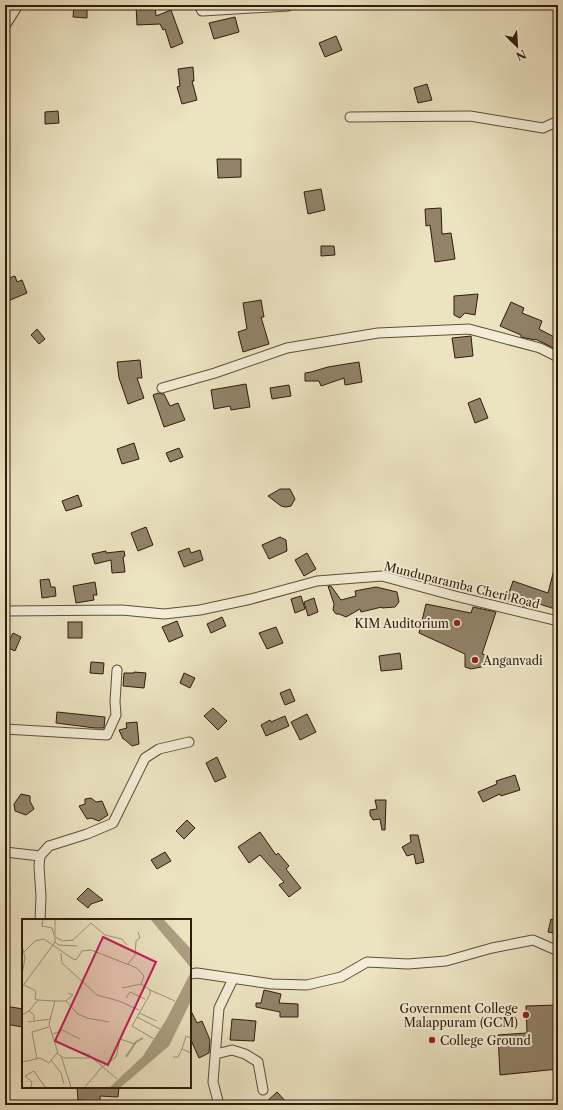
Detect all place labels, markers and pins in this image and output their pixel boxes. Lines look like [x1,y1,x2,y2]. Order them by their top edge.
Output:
place label: KIM Auditorium [354,616,449,631]
marker: KIM Auditorium [452,618,462,628]
place label: Anganvadi [482,653,543,668]
marker: Anganvadi [470,655,480,665]
place label: Government College Malappuram (GCM) [400,1001,518,1030]
marker: Government College Malappuram (GCM) [521,1010,531,1020]
place label: College Ground [440,1033,531,1048]
marker: College Ground [427,1035,437,1045]

